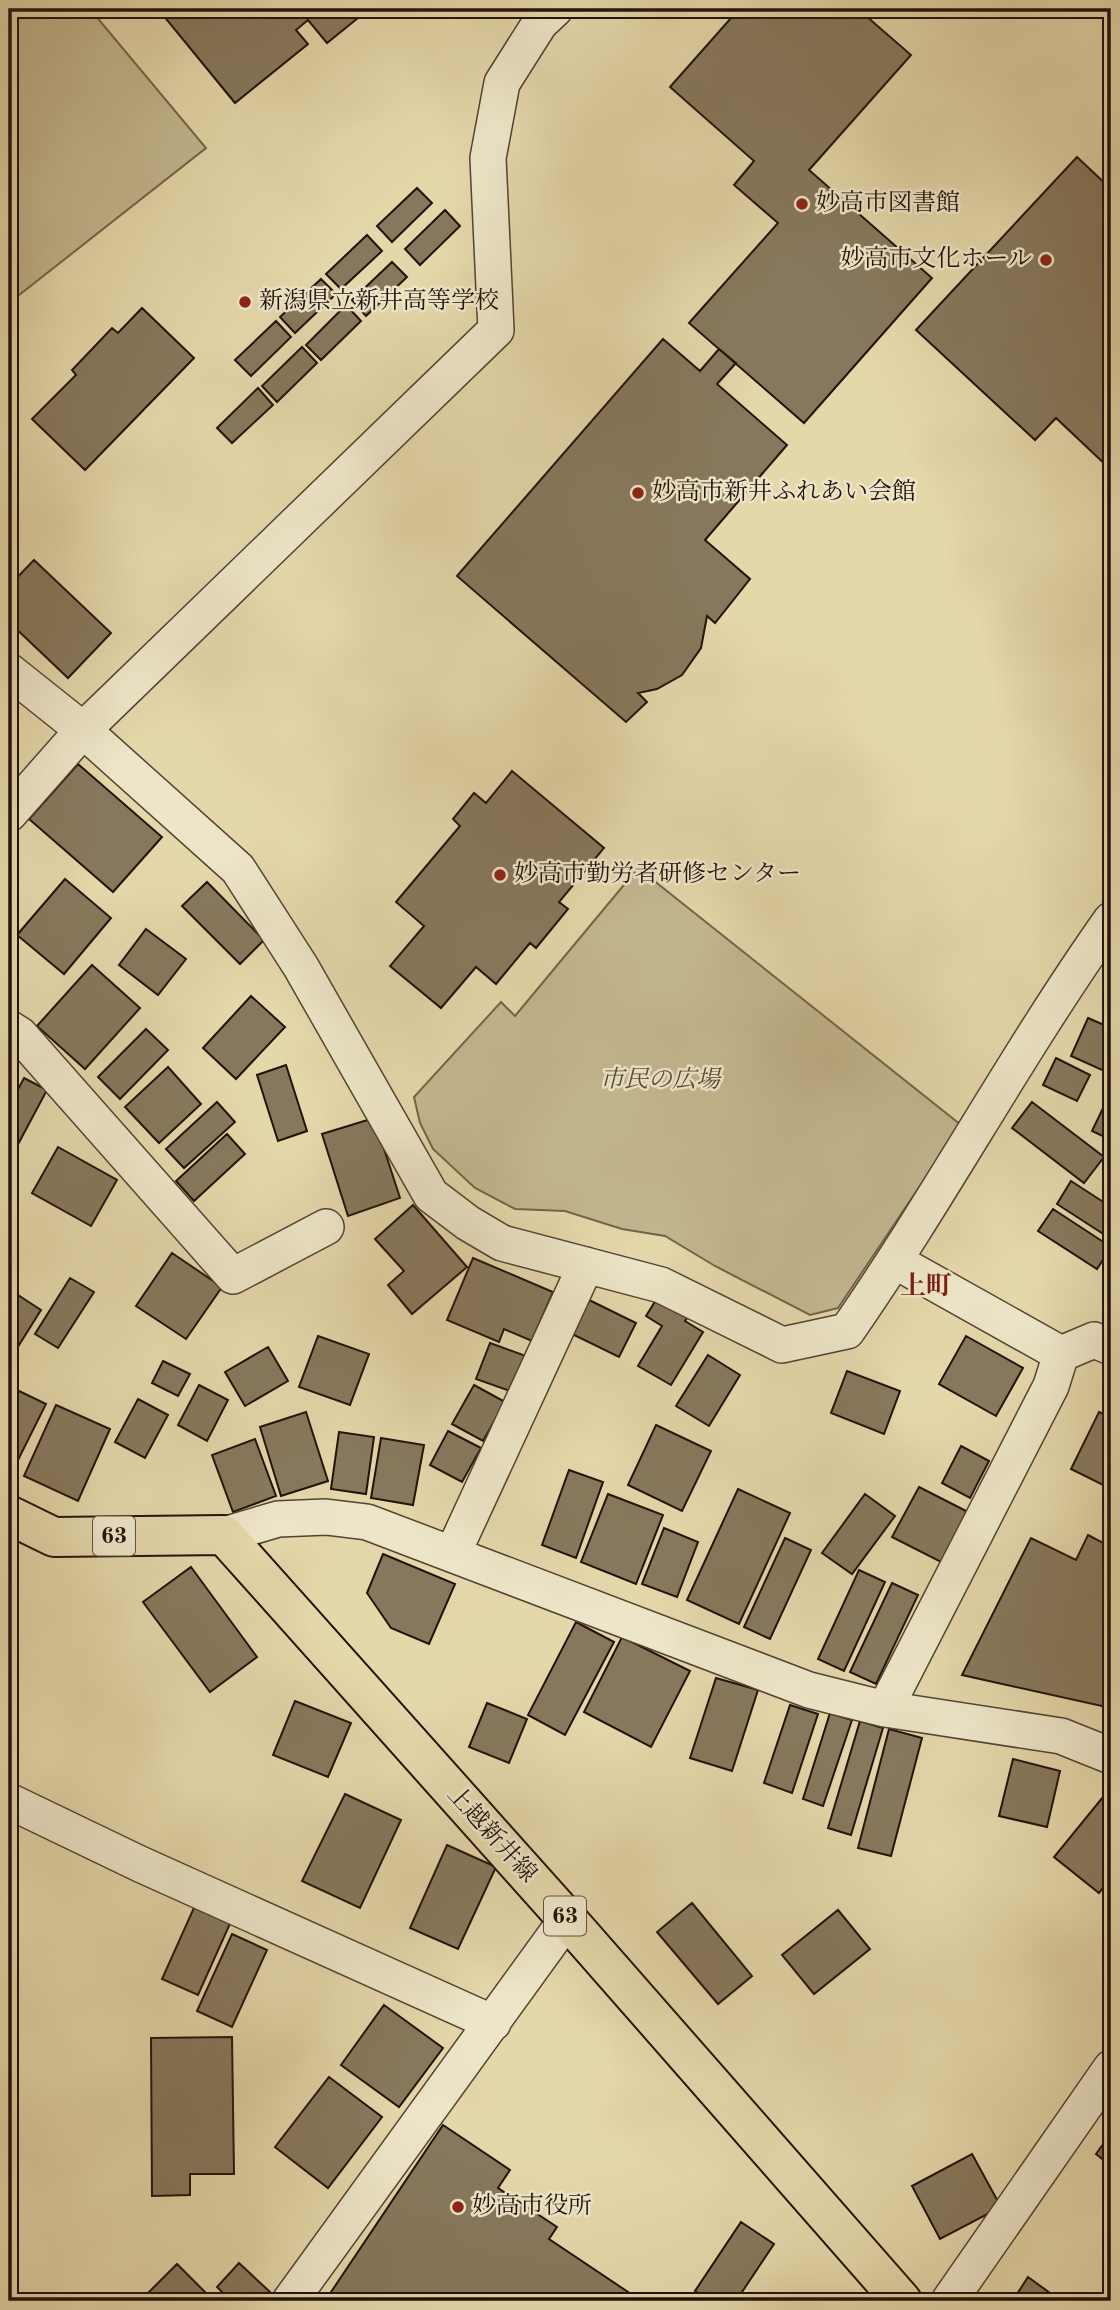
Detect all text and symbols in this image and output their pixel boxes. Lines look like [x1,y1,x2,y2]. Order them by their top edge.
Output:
place label: 妙高市図書館 [816,189,960,216]
marker: 妙高市図書館 [794,196,810,212]
place label: 妙高市文化ホール [840,245,1032,272]
marker: 妙高市文化ホール [1038,252,1054,268]
place label: 新潟県立新井高等学校 [259,287,499,314]
marker: 新潟県立新井高等学校 [237,294,253,310]
place label: 妙高市新井ふれあい会館 [652,478,916,505]
marker: 妙高市新井ふれあい会館 [630,485,646,501]
place label: 妙高市勤労者研修センター [514,860,801,887]
marker: 妙高市勤労者研修センター [492,867,508,883]
park label: 市民の広場 [600,1066,722,1093]
district label: 上町 [900,1272,952,1300]
road number: 63 [93,1516,135,1555]
street label: 上越新井線 [442,1780,542,1888]
road number: 63 [544,1896,586,1936]
place label: 妙高市役所 [472,2192,592,2219]
marker: 妙高市役所 [450,2199,466,2215]

